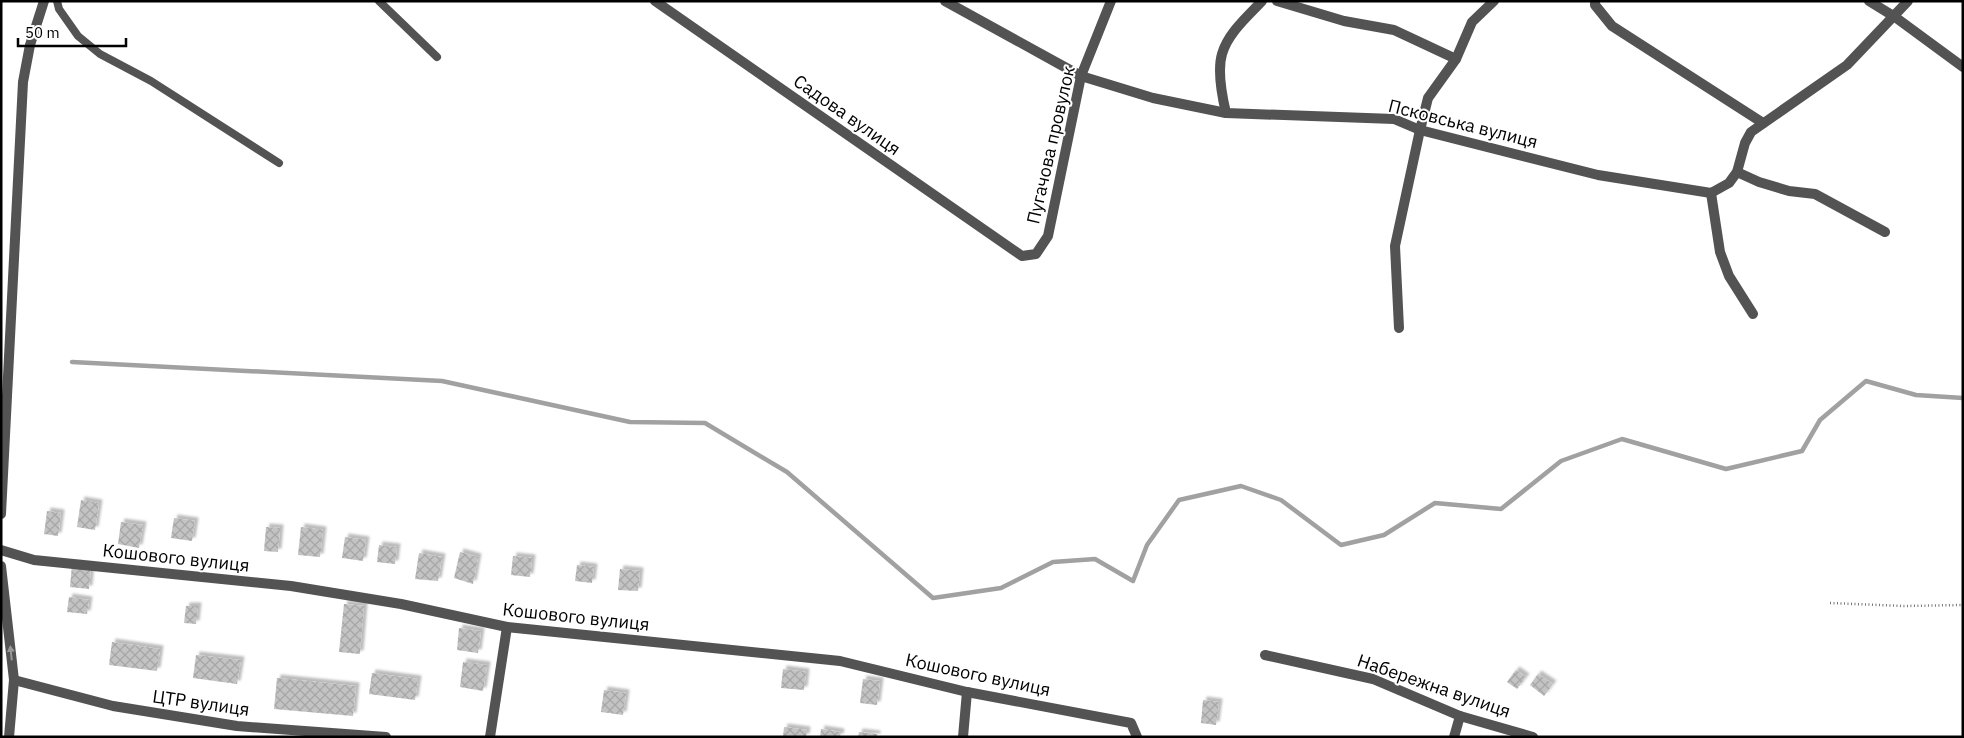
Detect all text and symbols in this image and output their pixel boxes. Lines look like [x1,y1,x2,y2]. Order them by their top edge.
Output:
scale bar [18,15,125,47]
text: 50 m [25,23,60,42]
street label: Пугачова провулок [1021,63,1080,226]
street label: Садова вулиця [789,69,905,160]
street label: Псковська вулиця [1386,94,1540,153]
street label: Кошового вулиця [101,538,251,577]
street label: Кошового вулиця [501,597,651,636]
one-way arrow [7,645,15,661]
street label: Кошового вулиця [903,648,1053,701]
street label: Набережна вулиця [1354,649,1514,723]
street label: ЦТР вулиця [151,684,251,721]

